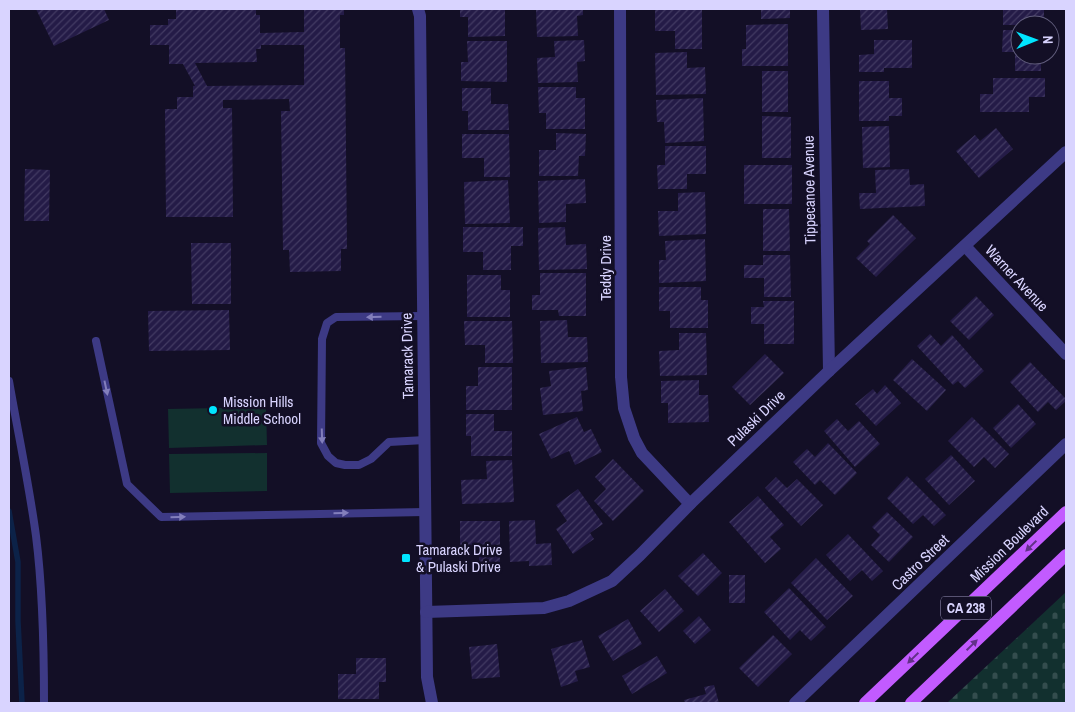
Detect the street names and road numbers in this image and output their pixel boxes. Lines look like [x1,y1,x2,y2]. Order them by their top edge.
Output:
street label: Tippecanoe Avenue [798,135,820,245]
street label: Teddy Drive [595,235,616,301]
street label: Warner Avenue [981,240,1053,316]
street label: Tamarack Drive [396,312,418,399]
street label: Pulaski Drive [722,385,790,451]
street label: Mission Boulevard [965,501,1053,587]
street label: Castro Street [887,529,954,595]
road number: CA 238 [941,596,991,620]

